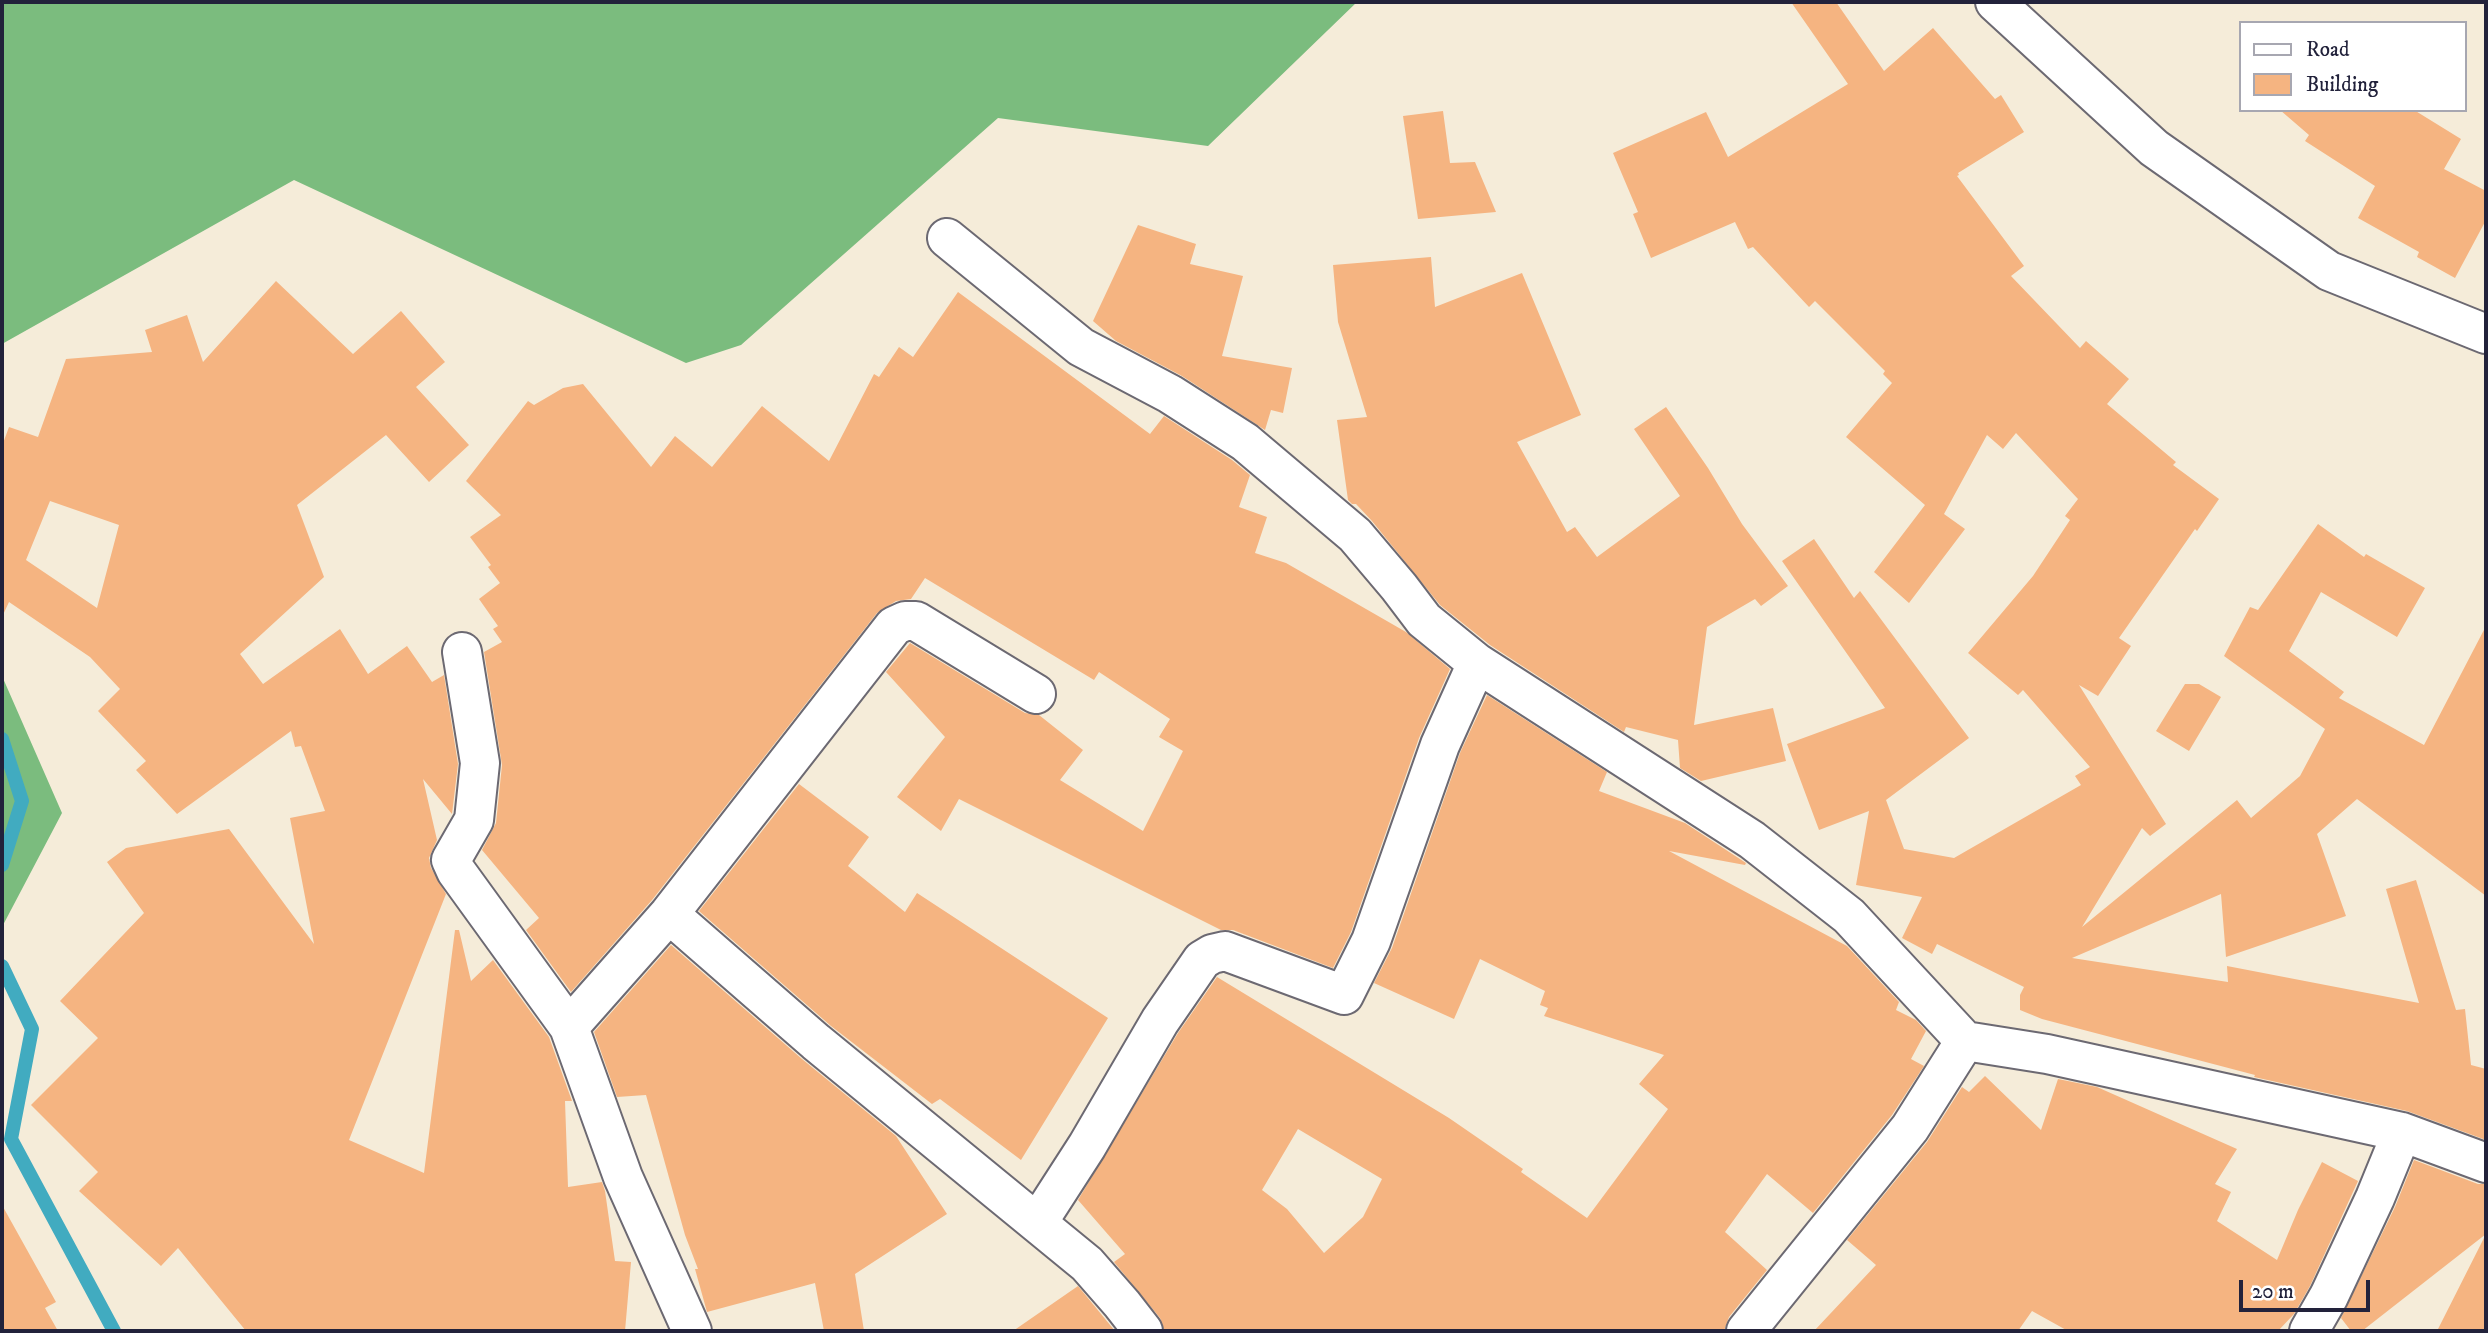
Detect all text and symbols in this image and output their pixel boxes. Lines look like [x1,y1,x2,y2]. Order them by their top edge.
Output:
legend [2240,21,2467,112]
text: Road [2306,37,2350,63]
text: Building [2306,72,2378,98]
scale bar [2243,1266,2374,1310]
text: 20 m [2252,1279,2294,1305]

